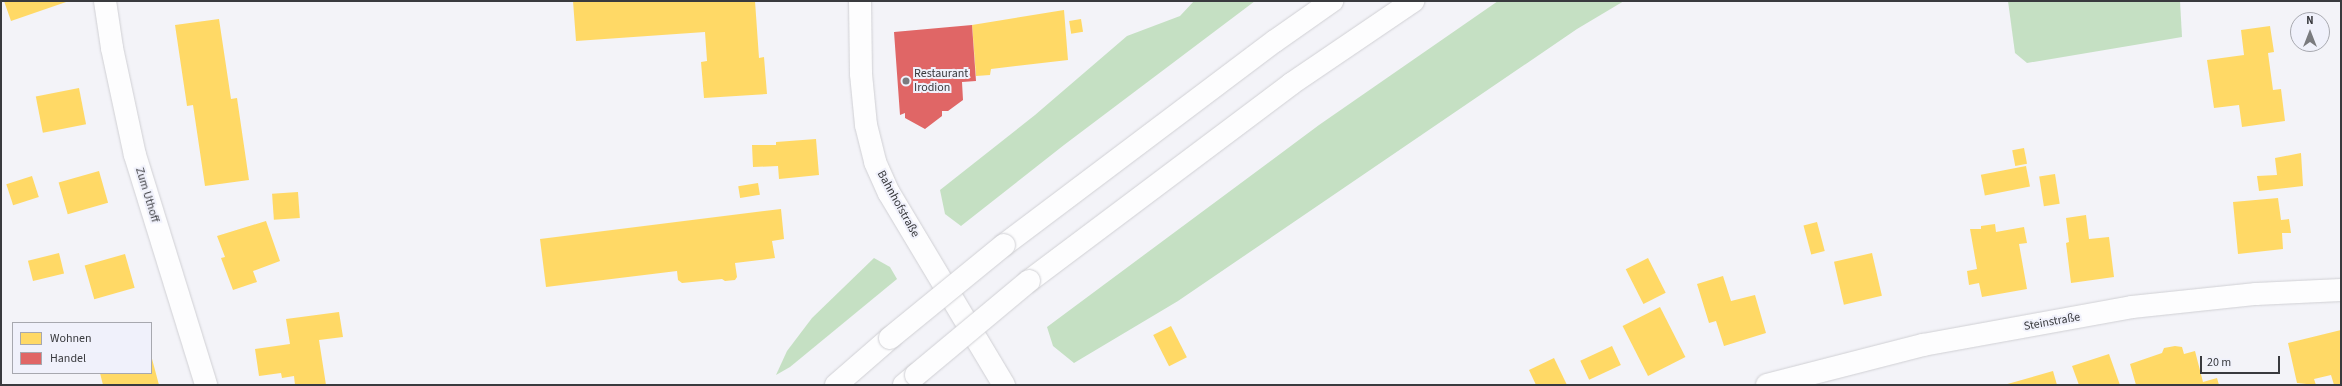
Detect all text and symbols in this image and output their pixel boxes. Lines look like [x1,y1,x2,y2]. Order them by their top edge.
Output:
north arrow [2290,12,2330,52]
text: N [2306,13,2314,28]
place label: Restaurant Irodion [914,67,968,95]
marker: Restaurant Irodion [901,76,911,86]
street label: Zum Uthoff [132,166,162,224]
street label: Bahnhofstraße [874,168,922,240]
street label: Steinstraße [2023,310,2081,334]
legend [12,322,152,374]
text: Wohnen [50,330,92,347]
scale bar [2202,348,2282,374]
text: Handel [50,350,86,367]
text: 20 m [2207,354,2231,371]

